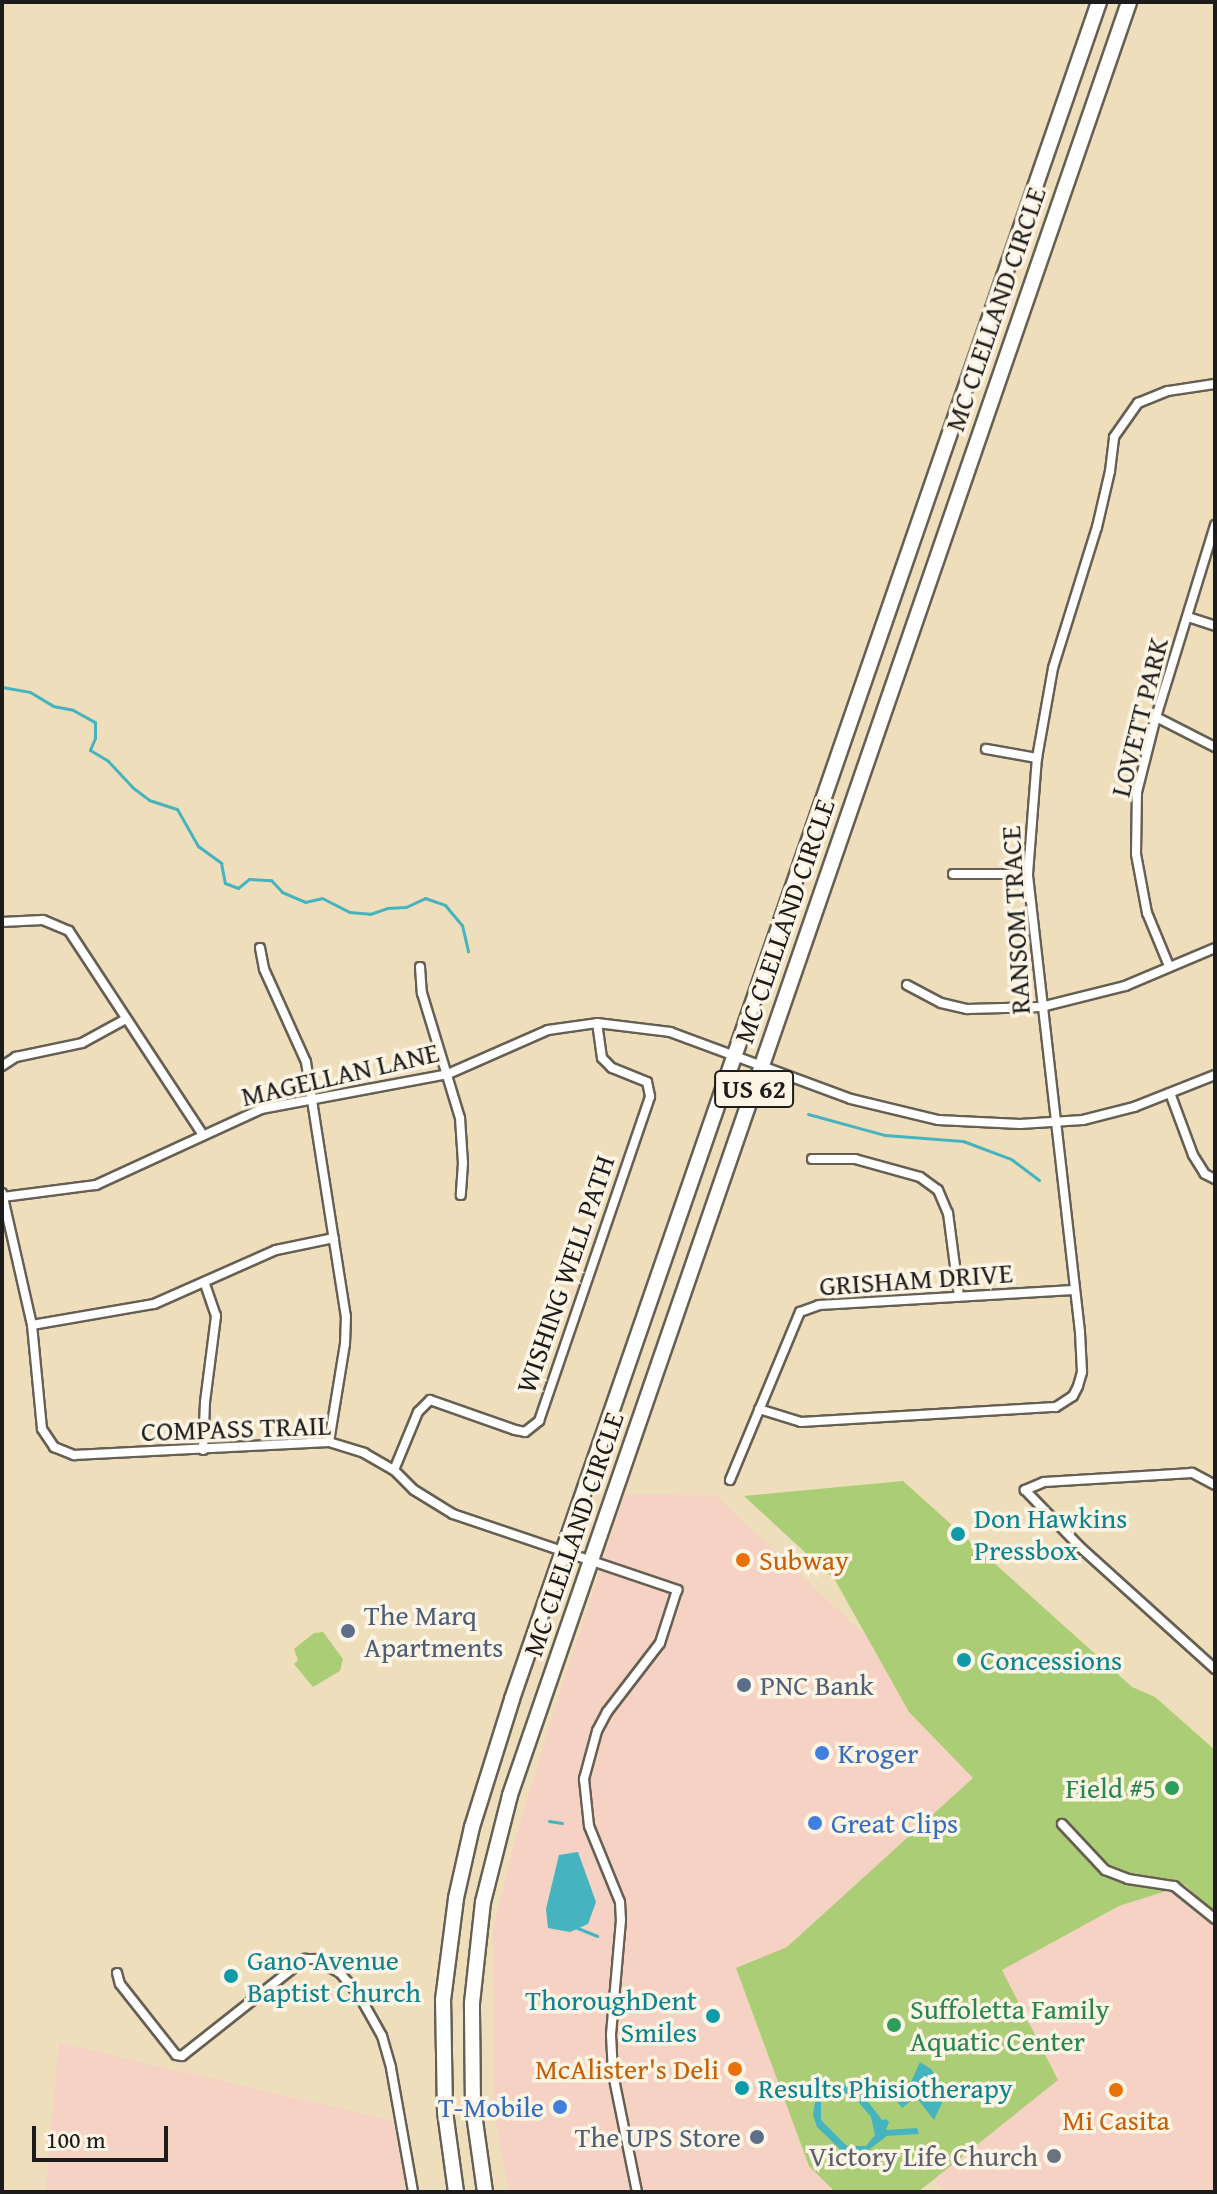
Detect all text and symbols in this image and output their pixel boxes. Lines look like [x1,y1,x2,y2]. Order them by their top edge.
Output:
street label: MC CLELLAND CIRCLE [937,182,1053,436]
street label: LOVETT PARK [1103,634,1175,800]
street label: MC CLELLAND CIRCLE [726,794,842,1048]
street label: RANSOM TRACE [993,825,1037,1015]
street label: MAGELLAN LANE [238,1035,442,1113]
road number: US 62 [714,1067,794,1111]
street label: WISHING WELL PATH [509,1151,621,1397]
street label: GRISHAM DRIVE [818,1255,1014,1303]
street label: MC CLELLAND CIRCLE [515,1407,631,1661]
street label: COMPASS TRAIL [140,1408,332,1448]
place label: Don Hawkins Pressbox [974,1501,1127,1567]
marker: Don Hawkins Pressbox [949,1525,967,1543]
place label: Subway [759,1543,849,1577]
marker: Subway [734,1551,752,1569]
place label: The Marq Apartments [364,1598,503,1664]
marker: The Marq Apartments [339,1622,357,1640]
place label: Concessions [980,1643,1122,1677]
marker: Concessions [955,1651,973,1669]
place label: PNC Bank [760,1668,874,1702]
marker: PNC Bank [735,1676,753,1694]
place label: Kroger [838,1736,919,1770]
marker: Kroger [813,1744,831,1762]
place label: Field #5 [1065,1771,1156,1805]
marker: Field #5 [1163,1779,1181,1797]
place label: Great Clips [831,1806,958,1840]
marker: Great Clips [806,1814,824,1832]
place label: Gano Avenue Baptist Church [247,1943,421,2009]
marker: Gano Avenue Baptist Church [222,1967,240,1985]
place label: ThoroughDent Smiles [525,1983,697,2049]
place label: Suffoletta Family Aquatic Center [910,1992,1110,2058]
marker: ThoroughDent Smiles [704,2007,722,2025]
marker: Suffoletta Family Aquatic Center [885,2016,903,2034]
place label: McAlister's Deli [535,2052,719,2086]
marker: McAlister's Deli [726,2060,744,2078]
place label: Results Phisiotherapy [758,2071,1013,2105]
marker: Results Phisiotherapy [733,2079,751,2097]
marker: Mi Casita [1107,2081,1125,2099]
place label: T-Mobile [438,2090,544,2124]
marker: T-Mobile [551,2098,569,2116]
place label: Mi Casita [1062,2103,1170,2137]
scale bar [36,2110,172,2160]
place label: The UPS Store [575,2120,741,2154]
text: 100 m [46,2122,106,2157]
marker: The UPS Store [748,2128,766,2146]
place label: Victory Life Church [809,2139,1038,2173]
marker: Victory Life Church [1045,2147,1063,2165]

